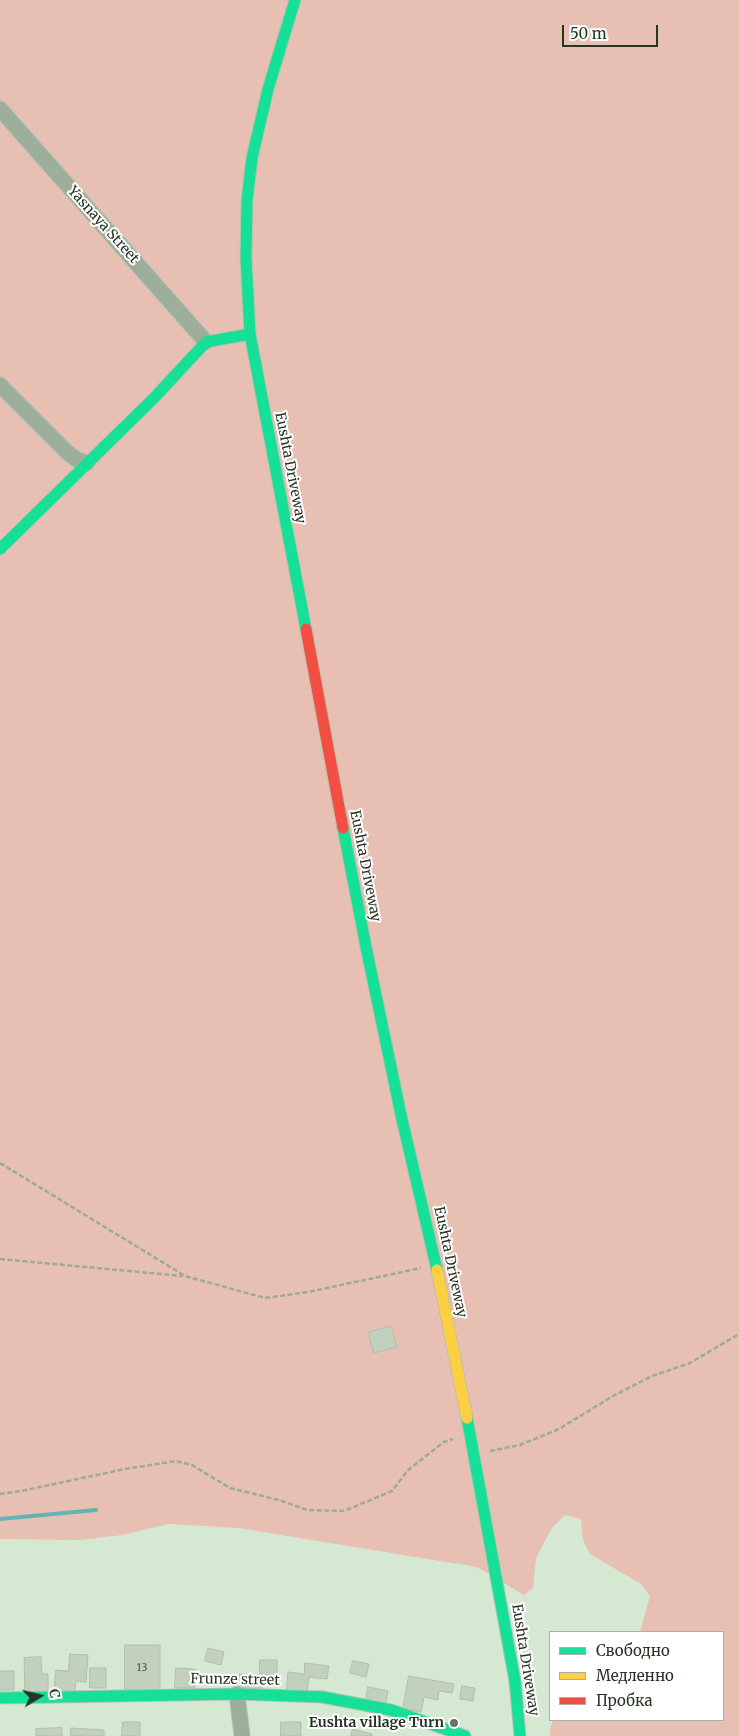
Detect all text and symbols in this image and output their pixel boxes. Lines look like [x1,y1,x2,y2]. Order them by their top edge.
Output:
scale bar [564,15,660,47]
text: 50 m [570,24,607,43]
street label: Yasnaya Street [64,183,142,267]
street label: Eushta Driveway [271,411,309,525]
street label: Eushta Driveway [346,809,384,923]
street label: Eushta Driveway [430,1205,470,1319]
street label: Eushta Driveway [508,1603,542,1717]
legend [549,1631,724,1721]
text: Свободно [596,1641,670,1660]
house number: 13 [137,1661,147,1675]
text: Медленно [596,1666,674,1685]
north arrow [15,1671,65,1721]
street label: Frunze street [190,1671,280,1689]
text: С [45,1688,64,1700]
text: Пробка [596,1691,653,1710]
place label: Eushta village Turn [309,1715,444,1731]
marker: Eushta village Turn [448,1717,460,1729]

